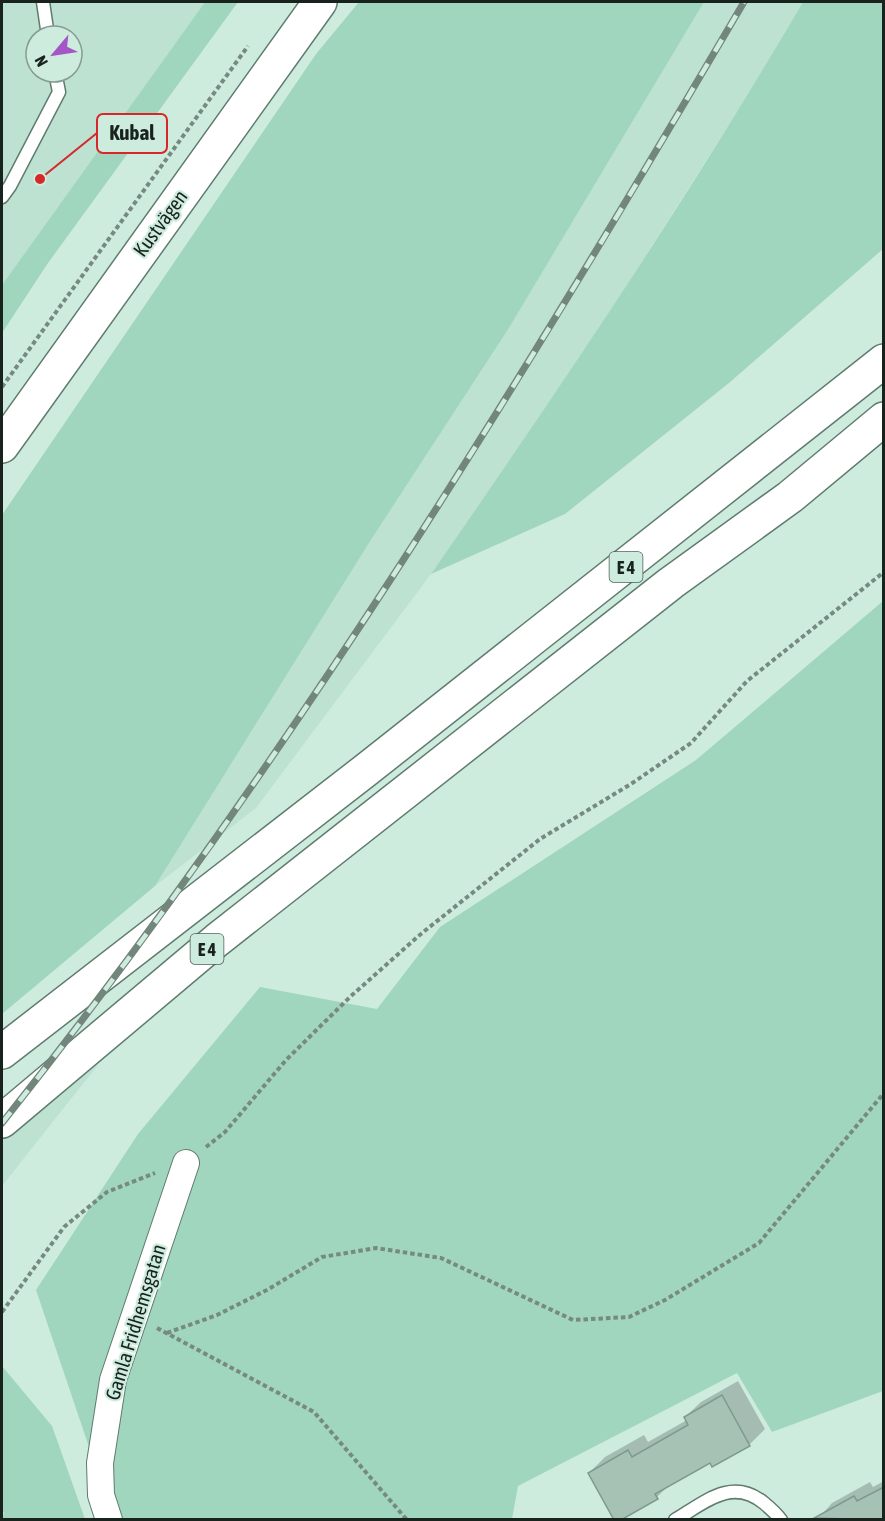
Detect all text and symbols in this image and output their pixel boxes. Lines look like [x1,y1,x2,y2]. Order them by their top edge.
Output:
north arrow [24,24,84,84]
text: N [31,53,51,70]
callout: Kubal [97,114,167,153]
text: Kubal [109,120,155,144]
street label: Kustvägen [128,185,192,261]
road number: E 4 [610,552,642,582]
road number: E 4 [190,934,224,964]
street label: Gamla Fridhemsgatan [100,1241,170,1403]

